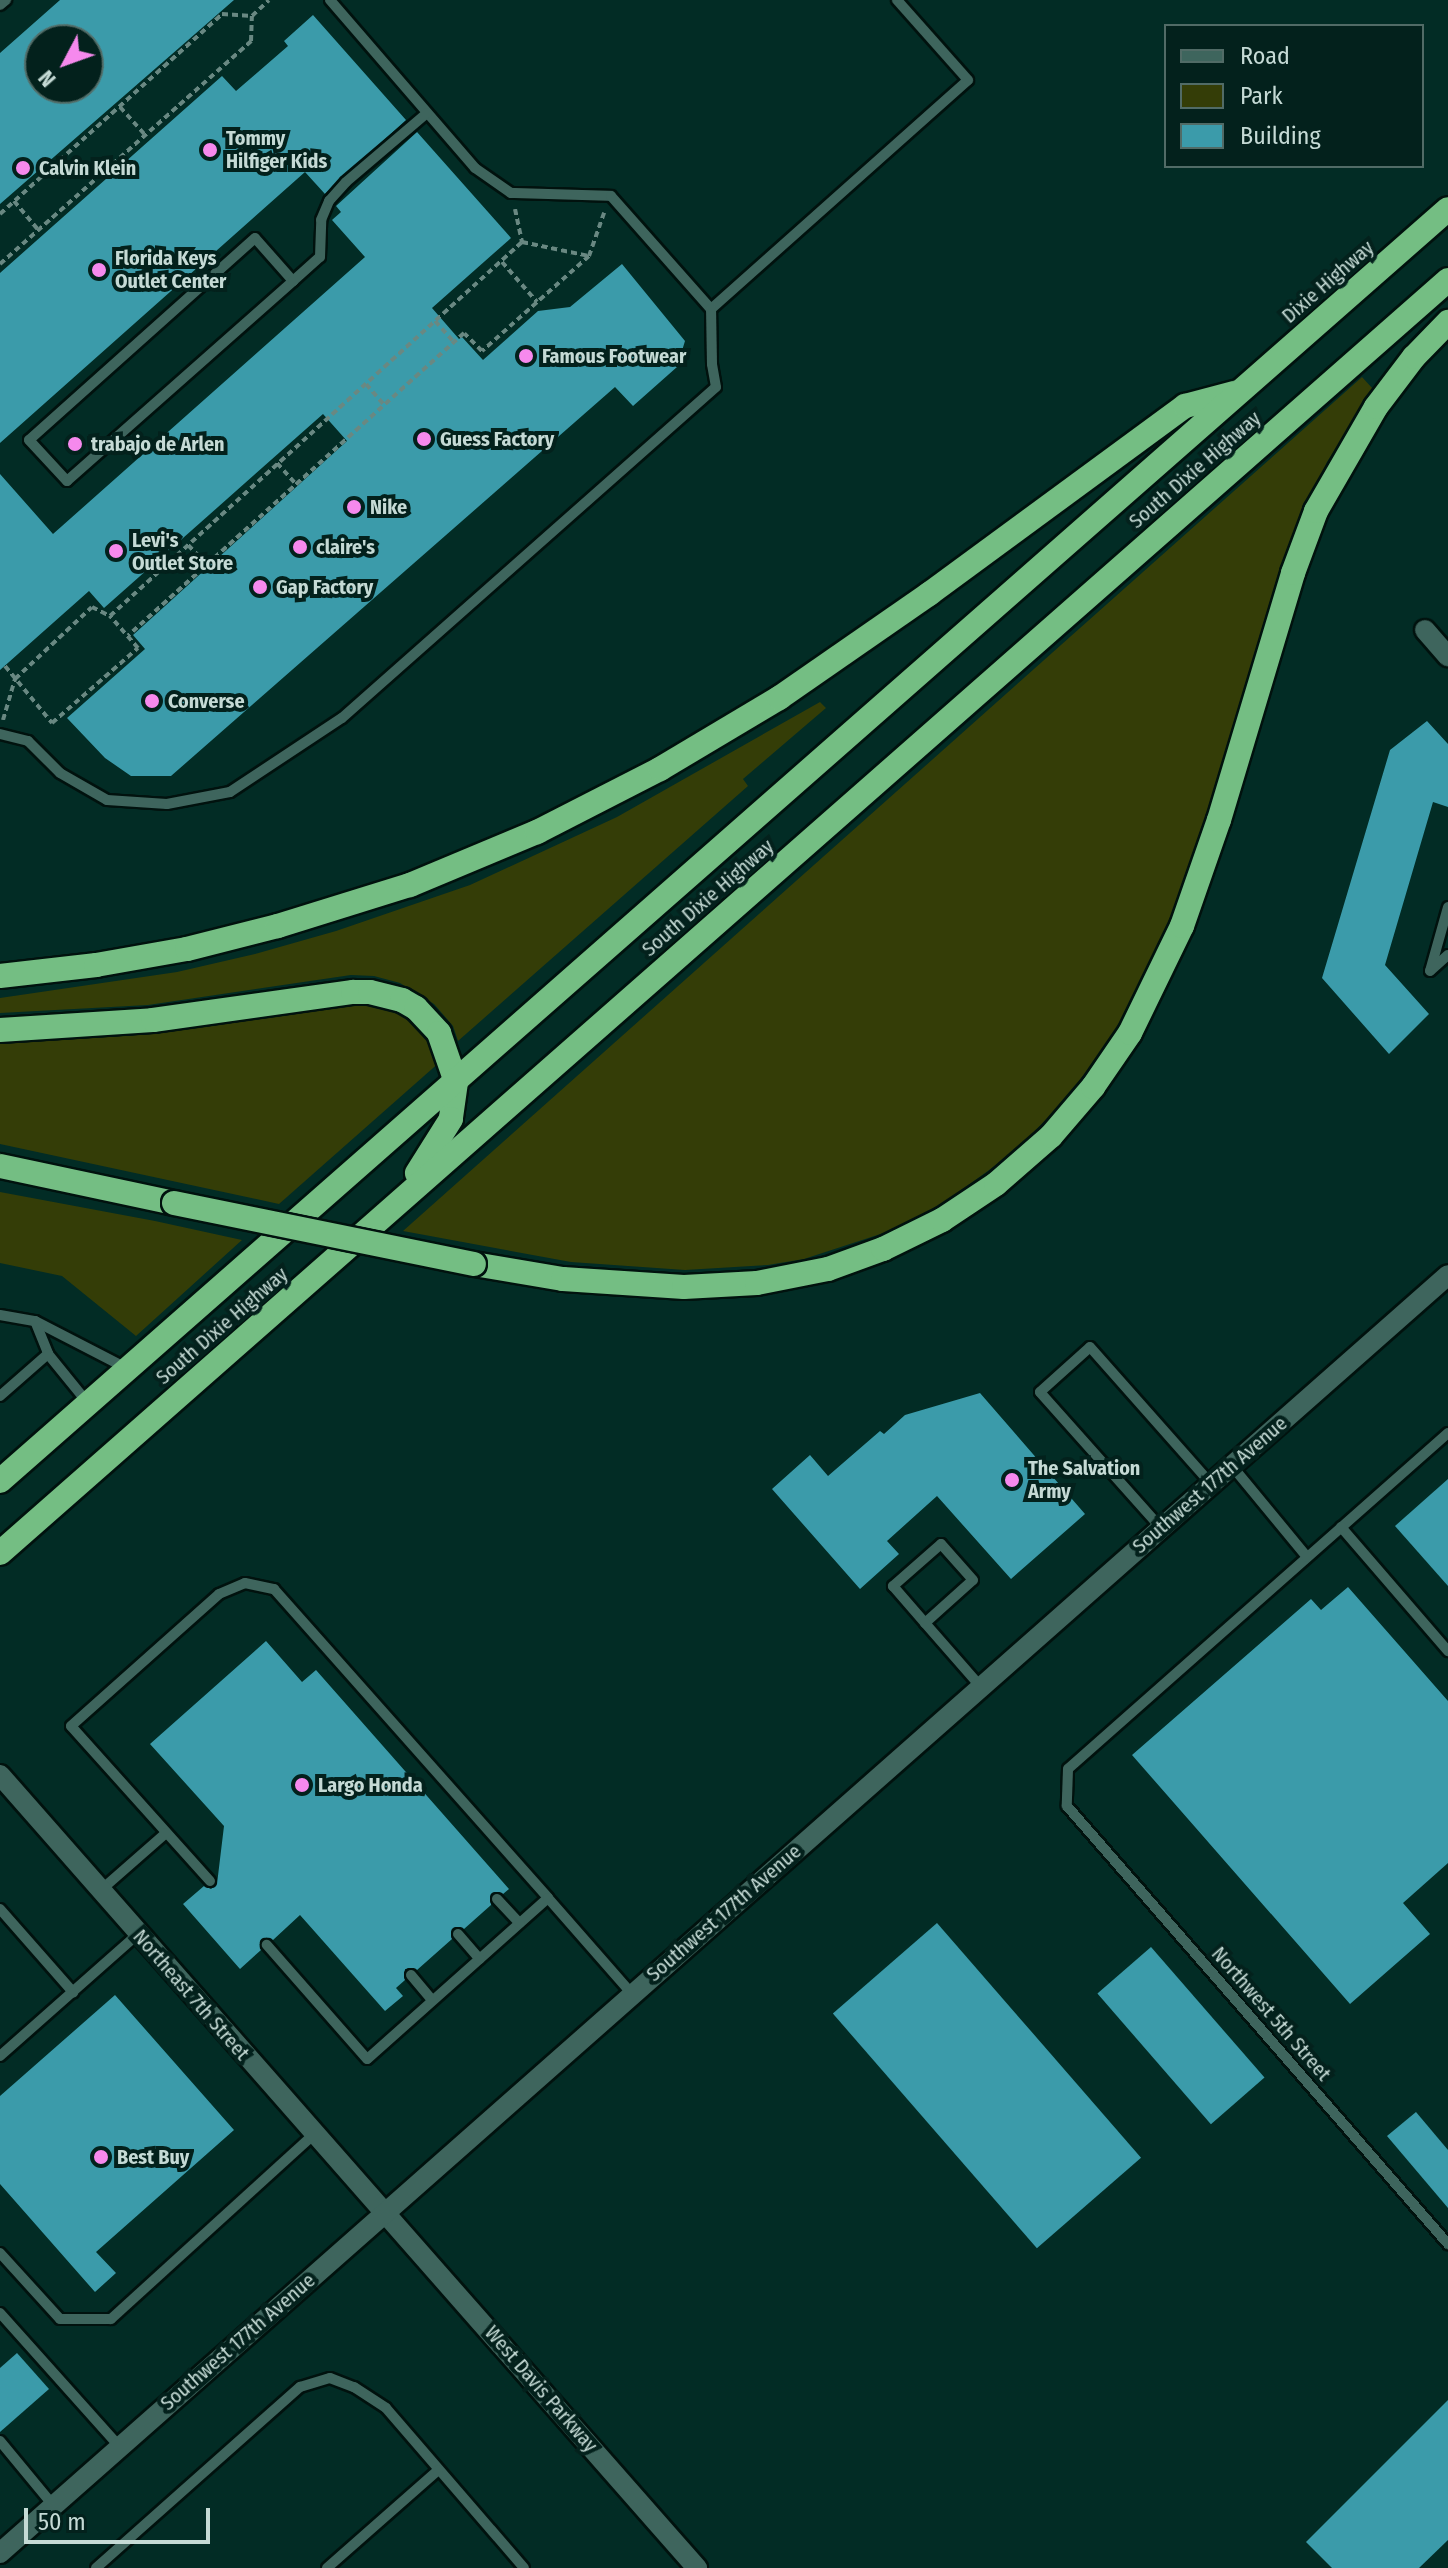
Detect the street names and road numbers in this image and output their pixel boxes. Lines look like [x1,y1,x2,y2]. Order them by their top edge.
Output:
street label: Dixie Highway [1277,236,1379,328]
street label: South Dixie Highway [1124,406,1266,534]
street label: South Dixie Highway [637,834,779,962]
street label: South Dixie Highway [151,1262,293,1390]
street label: Southwest 177th Avenue [1128,1411,1292,1559]
street label: Southwest 177th Avenue [642,1839,806,1987]
street label: Northeast 7th Street [128,1925,254,2065]
street label: Northwest 5th Street [1206,1942,1336,2086]
street label: Southwest 177th Avenue [156,2268,320,2416]
street label: West Davis Parkway [480,2321,602,2457]

